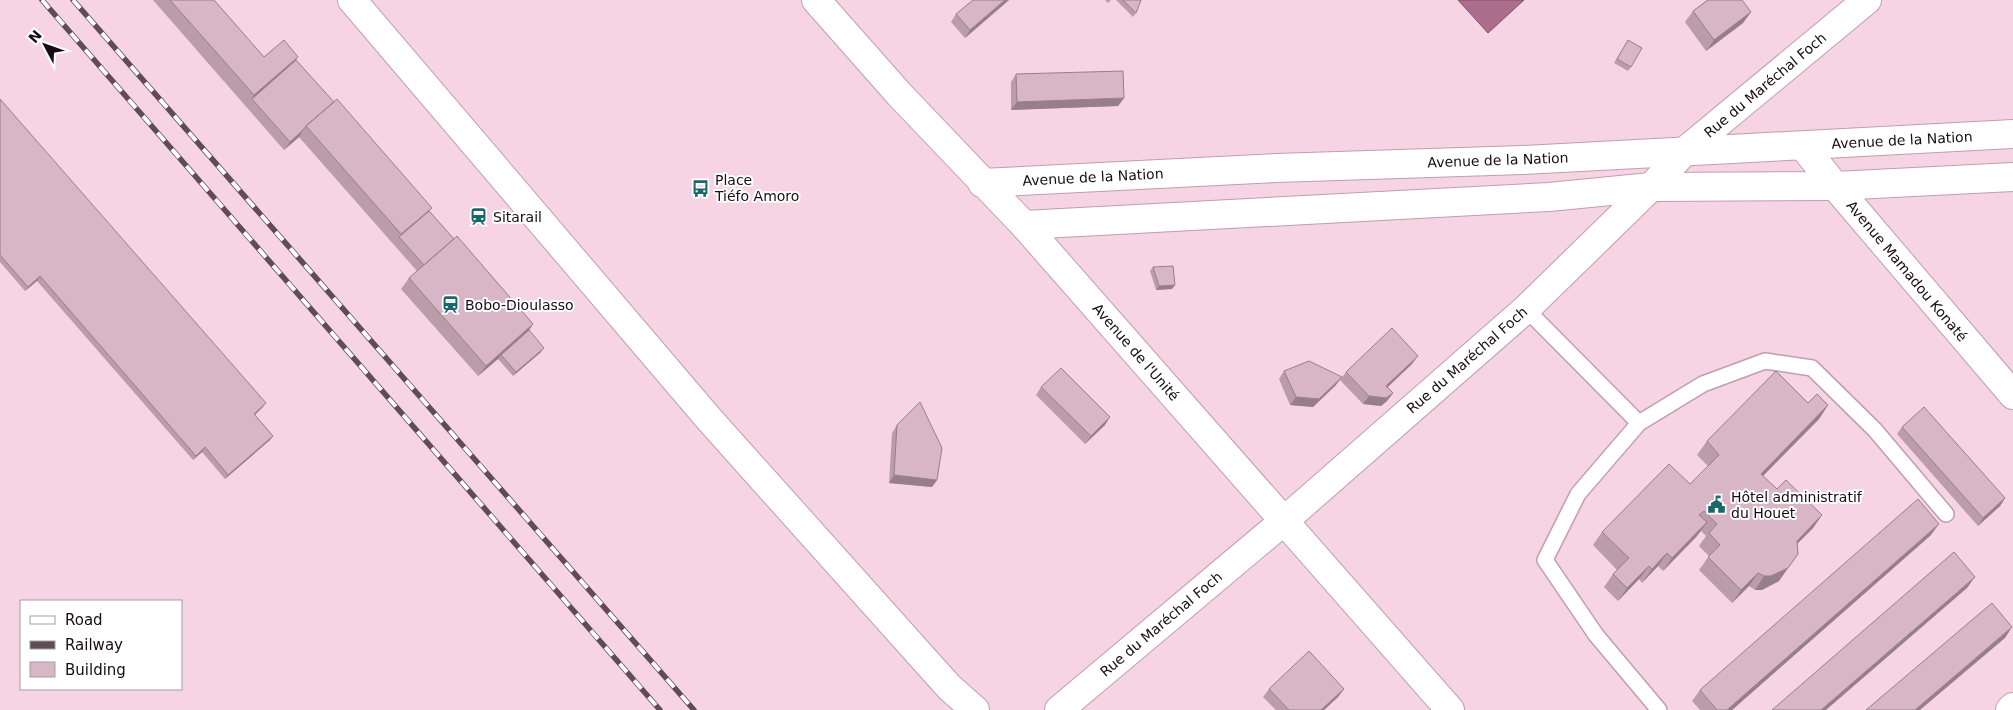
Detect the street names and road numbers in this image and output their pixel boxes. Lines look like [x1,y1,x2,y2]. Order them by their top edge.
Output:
street label: Rue du Maréchal Foch [1701,29,1829,141]
street label: Avenue de la Nation [1831,128,1973,152]
street label: Avenue de la Nation [1427,150,1569,170]
street label: Avenue de la Nation [1022,165,1164,189]
street label: Avenue Mamadou Konaté [1843,197,1971,345]
street label: Avenue de l'Unité [1090,300,1182,404]
street label: Rue du Maréchal Foch [1404,303,1530,417]
street label: Rue du Maréchal Foch [1097,568,1225,680]

